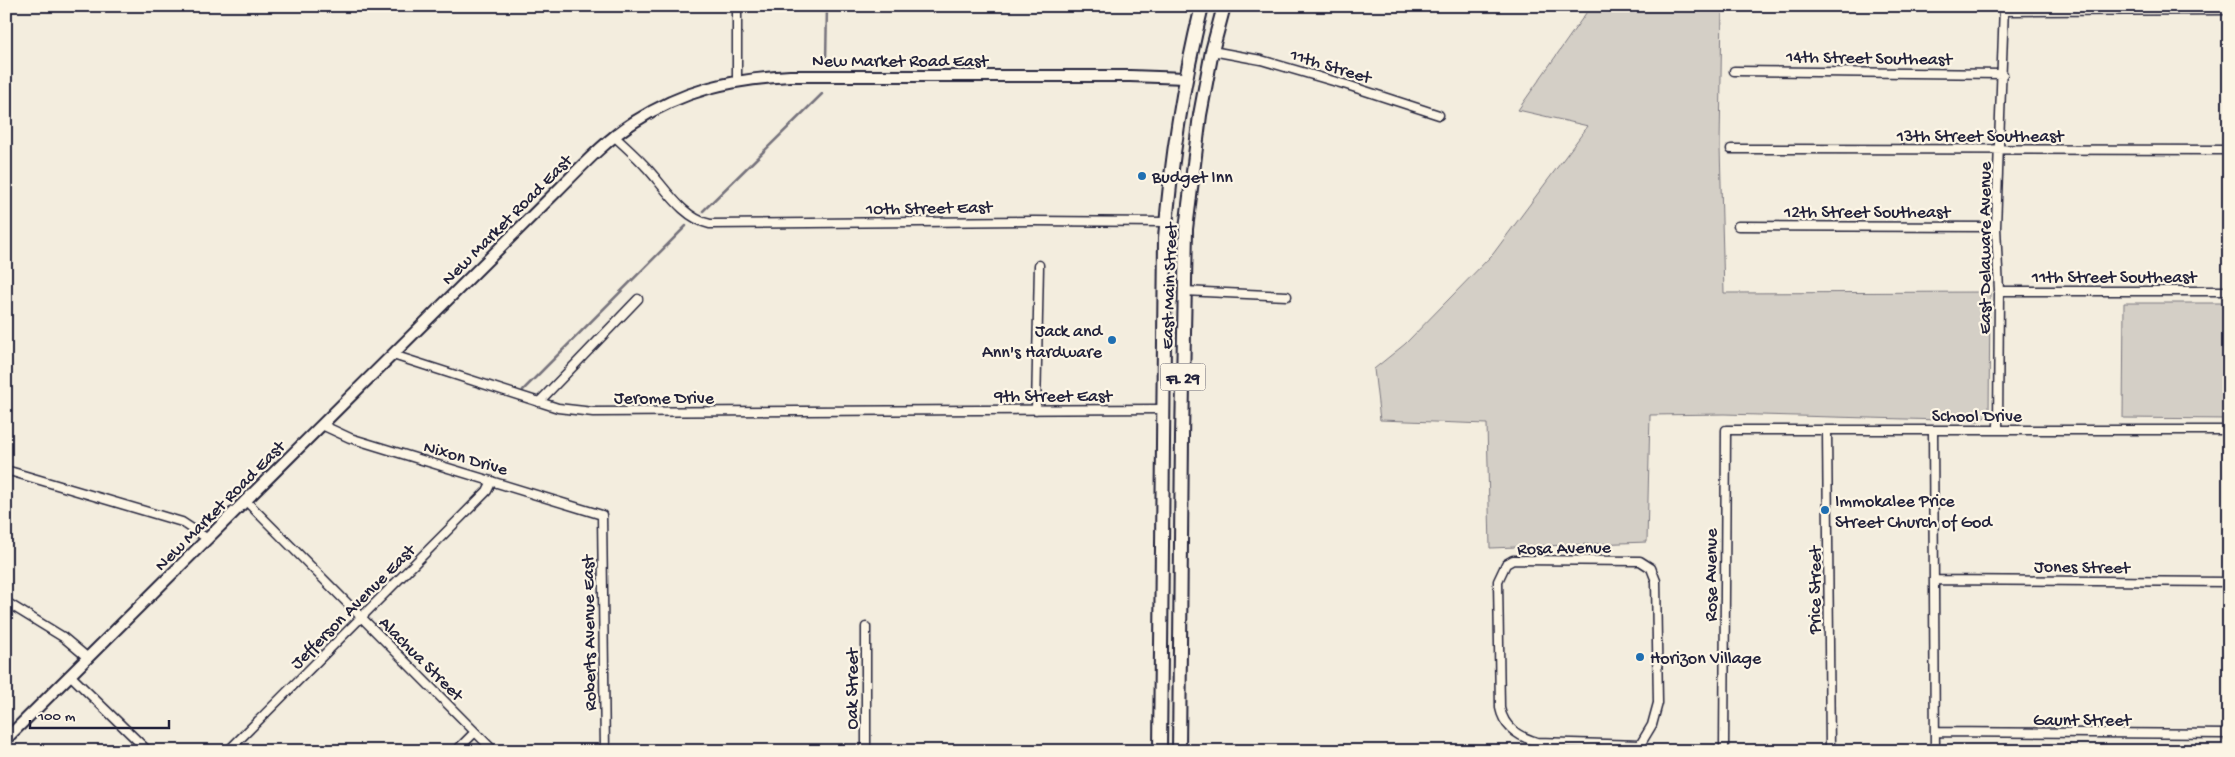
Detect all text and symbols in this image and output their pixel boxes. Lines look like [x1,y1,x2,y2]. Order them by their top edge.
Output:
street label: 11th Street [1286,45,1375,90]
street label: 14th Street Southeast [1785,48,1954,71]
street label: New Market Road East [812,52,990,73]
street label: 13th Street Southeast [1896,127,2065,148]
street label: New Market Road East [438,150,579,290]
street label: East Delaware Avenue [1976,161,1997,334]
place label: Budget Inn [1151,168,1233,189]
marker: Budget Inn [1136,170,1148,182]
street label: 10th Street East [865,198,994,221]
street label: 12th Street Southeast [1783,203,1952,224]
street label: East Main Street [1158,221,1183,350]
street label: 11th Street Southeast [2031,268,2198,289]
place label: Jack and Ann's Hardware [982,322,1103,364]
marker: Jack and Ann's Hardware [1106,334,1118,346]
road number: FL 29 [1160,364,1206,391]
street label: 9th Street East [993,387,1114,408]
street label: Jerome Drive [614,389,715,410]
street label: School Drive [1932,407,2023,428]
street label: New Market Road East [151,436,292,576]
street label: Nixon Drive [421,437,510,482]
place label: Immokalee Price Street Church of God [1835,492,1993,534]
marker: Immokalee Price Street Church of God [1819,504,1831,516]
street label: Rose Avenue [1702,528,1723,622]
street label: Rosa Avenue [1517,538,1612,561]
street label: Jefferson Avenue East [287,540,422,675]
street label: Price Street [1806,544,1827,635]
street label: Roberts Avenue East [579,553,602,711]
street label: Jones Street [2034,557,2132,580]
street label: Alachua Street [374,613,468,708]
street label: Oak Street [843,647,864,730]
place label: Horizon Village [1650,649,1762,670]
marker: Horizon Village [1634,651,1646,663]
scale bar [30,697,169,729]
text: 100 m [37,708,76,726]
street label: Gaunt Street [2033,711,2133,732]

